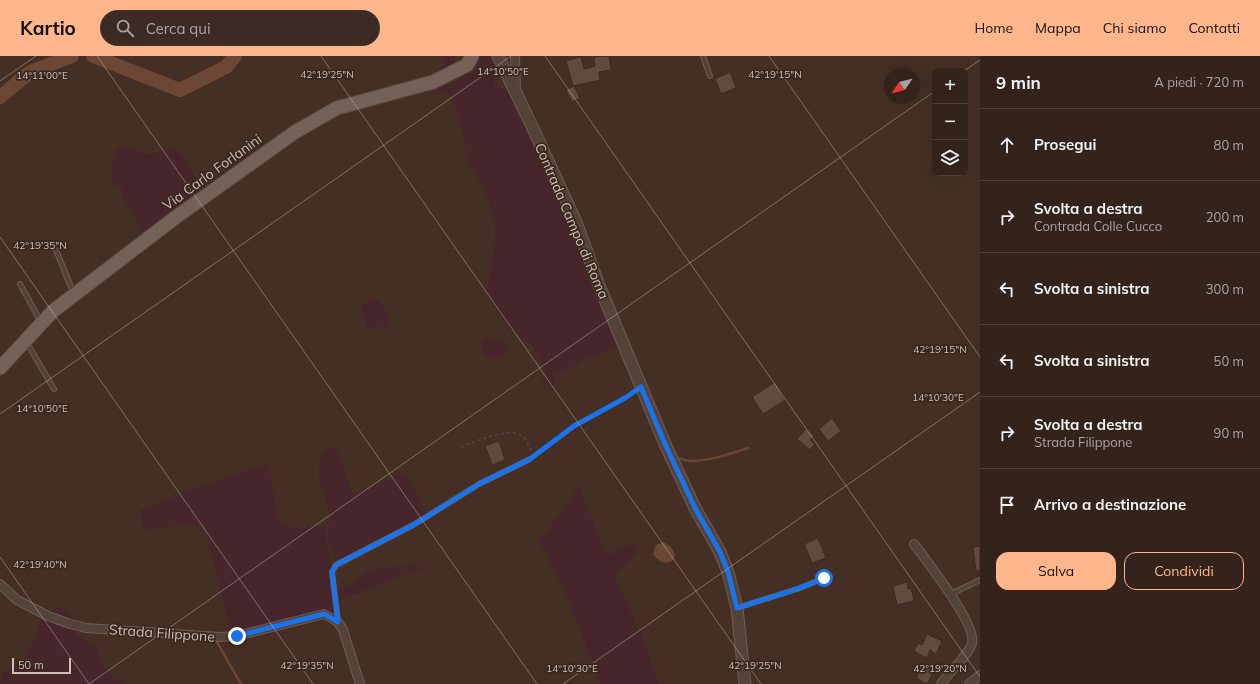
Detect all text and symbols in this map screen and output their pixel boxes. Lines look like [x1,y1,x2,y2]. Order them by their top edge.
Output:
search box [100,10,380,46]
text: Kartio [20,16,76,40]
icon: search [114,17,136,39]
text: Cerca qui [146,19,211,38]
text: Home [974,19,1013,37]
text: Mappa [1035,19,1081,37]
text: Chi siamo [1103,19,1166,37]
text: Contatti [1188,19,1240,37]
text: 14°10'50"E [477,65,529,78]
text: 42°19'25"N [300,68,354,81]
text: 42°19'15"N [748,68,802,81]
north arrow [884,68,920,104]
map controls [932,68,968,176]
button: + [932,68,968,104]
text: 14°11'00"E [16,69,68,82]
text: 9 min [996,72,1041,93]
text: A piedi · 720 m [1154,74,1244,90]
button: − [932,104,968,140]
street label: Via Carlo Forlanini [159,130,265,214]
icon: ahead [996,134,1018,156]
text: Prosegui [1034,135,1096,154]
text: 80 m [1214,137,1244,153]
street label: Contrada Campo di Roma [531,140,613,302]
button: layers [932,140,968,176]
text: Svolta a destra [1034,199,1143,218]
icon: right [996,206,1018,228]
text: 200 m [1206,209,1244,225]
text: Contrada Colle Cucco [1034,218,1162,234]
text: 42°19'35"N [13,239,67,252]
icon: left [996,278,1018,300]
text: Svolta a sinistra [1034,279,1150,298]
text: 300 m [1206,281,1244,297]
text: 42°19'15"N [913,343,967,356]
icon: left [996,350,1018,372]
text: Svolta a sinistra [1034,351,1150,370]
text: 50 m [1214,353,1244,369]
text: 14°10'30"E [912,391,964,404]
text: 14°10'50"E [16,402,68,415]
text: Svolta a destra [1034,415,1143,434]
icon: right [996,422,1018,444]
text: 90 m [1214,425,1244,441]
text: Strada Filippone [1034,434,1132,450]
icon: arrive [996,494,1018,516]
text: Arrivo a destinazione [1034,495,1186,514]
button: Salva [996,552,1116,590]
button: Condividi [1124,552,1244,590]
text: 42°19'40"N [13,558,67,571]
route start [815,569,833,587]
street label: Strada Filippone [109,620,215,646]
route end [228,627,246,645]
scale bar [12,656,71,675]
text: 50 m [18,658,44,672]
text: 42°19'35"N [280,659,334,672]
text: 42°19'25"N [728,659,782,672]
text: 14°10'30"E [546,662,598,675]
text: 42°19'20"N [913,662,967,675]

